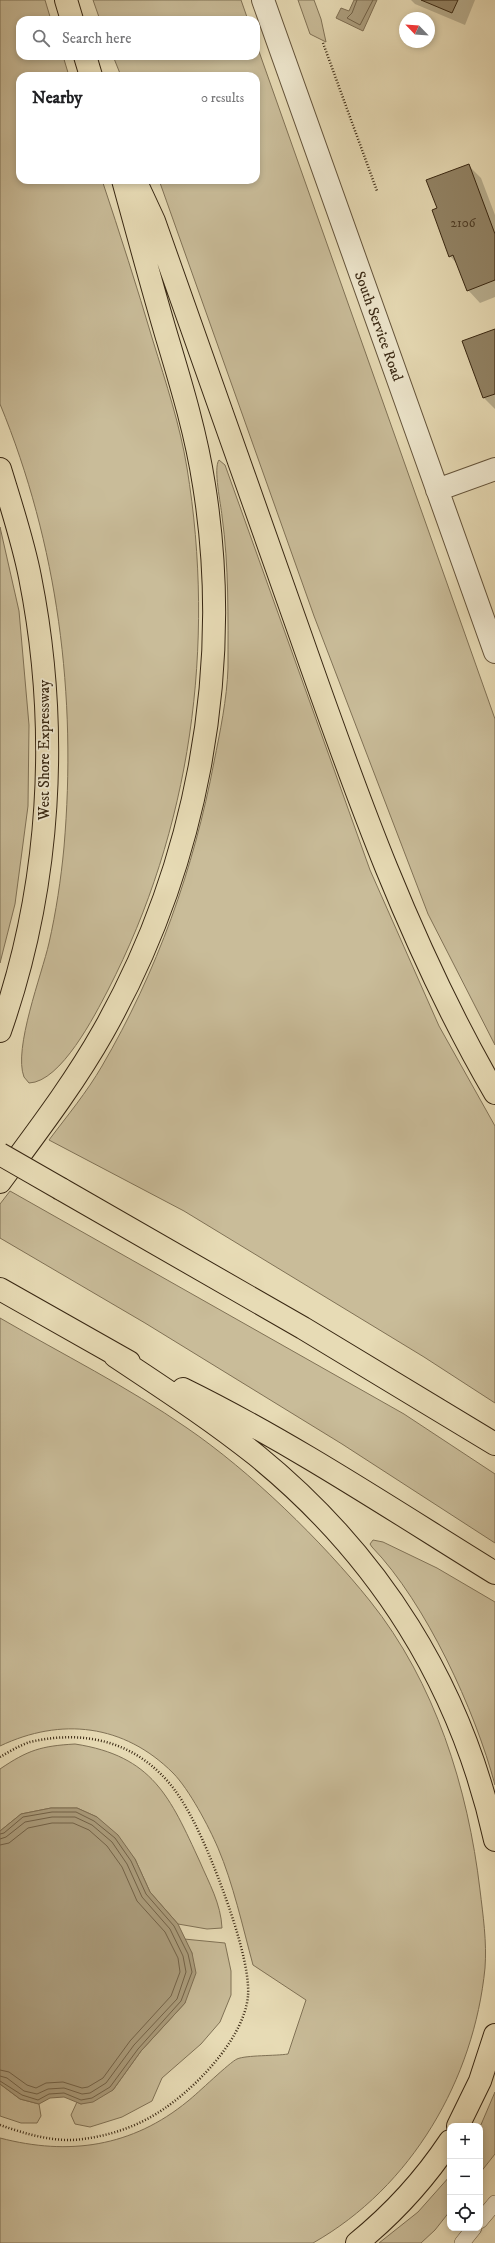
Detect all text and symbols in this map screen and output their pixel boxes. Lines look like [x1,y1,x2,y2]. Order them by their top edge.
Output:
north arrow [399,12,435,48]
search box [16,16,260,60]
icon: search [30,27,52,49]
text: Search here [62,29,131,48]
text: Nearby [32,87,82,109]
text: 0 results [201,90,244,106]
house number: 2106 [451,215,477,231]
street label: South Service Road [350,269,407,384]
street label: West Shore Expressway [35,679,54,821]
map controls [447,2123,483,2231]
button: + [447,2123,483,2159]
button: − [447,2159,483,2195]
button: locate [447,2195,483,2231]

